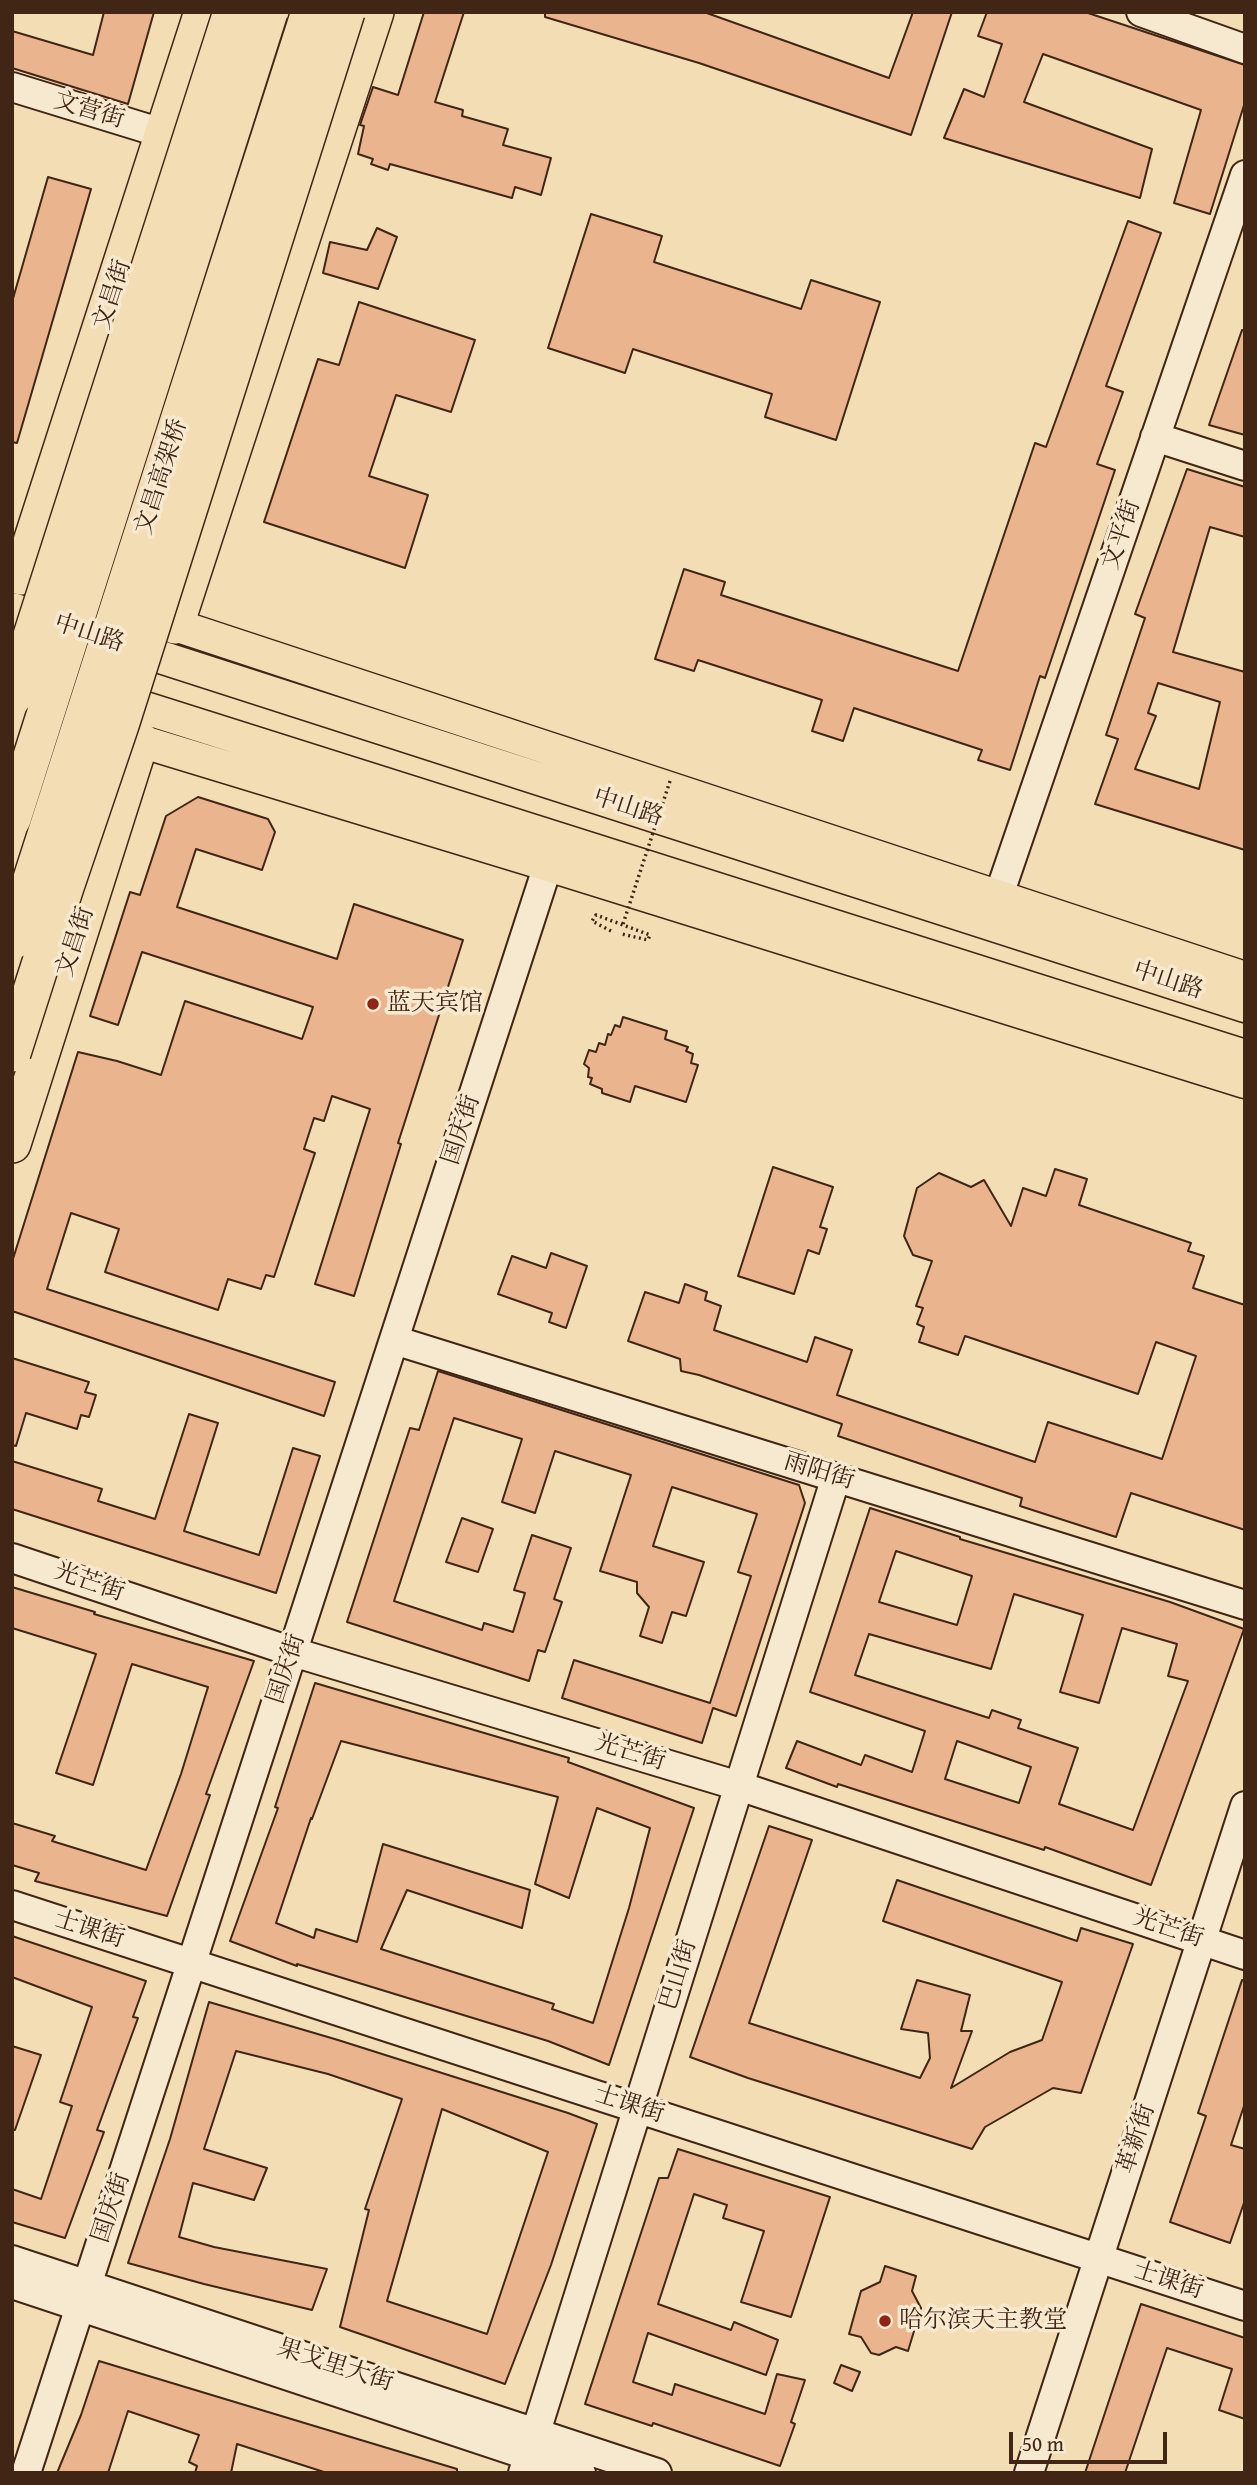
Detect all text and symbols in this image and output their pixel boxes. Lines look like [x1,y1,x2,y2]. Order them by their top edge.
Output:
street label: 文营街 [50,87,128,135]
street label: 文昌街 [88,256,138,334]
street label: 文昌高架桥 [130,415,194,539]
street label: 文平街 [1097,496,1147,574]
street label: 中山路 [50,609,128,659]
street label: 中山路 [589,783,667,833]
street label: 文昌街 [51,903,101,981]
street label: 中山路 [1129,956,1207,1006]
place label: 蓝天宾馆 [387,990,483,1018]
marker: 蓝天宾馆 [365,996,381,1012]
street label: 国庆街 [437,1091,487,1169]
street label: 雨阳街 [780,1448,858,1496]
street label: 光芒街 [50,1558,128,1608]
street label: 国庆街 [262,1630,312,1708]
street label: 光芒街 [591,1729,669,1777]
street label: 光芒街 [1129,1904,1207,1954]
street label: 士课街 [50,1905,128,1955]
street label: 巴山街 [655,1936,703,2014]
street label: 士课街 [590,2080,668,2130]
street label: 革新街 [1112,2100,1162,2178]
street label: 国庆街 [87,2169,137,2247]
street label: 士课街 [1129,2256,1207,2306]
place label: 哈尔滨天主教堂 [899,2307,1067,2335]
marker: 哈尔滨天主教堂 [877,2313,893,2329]
street label: 果戈里大街 [273,2334,397,2398]
scale bar [1012,2418,1170,2462]
text: 50 m [1022,2428,1064,2459]

